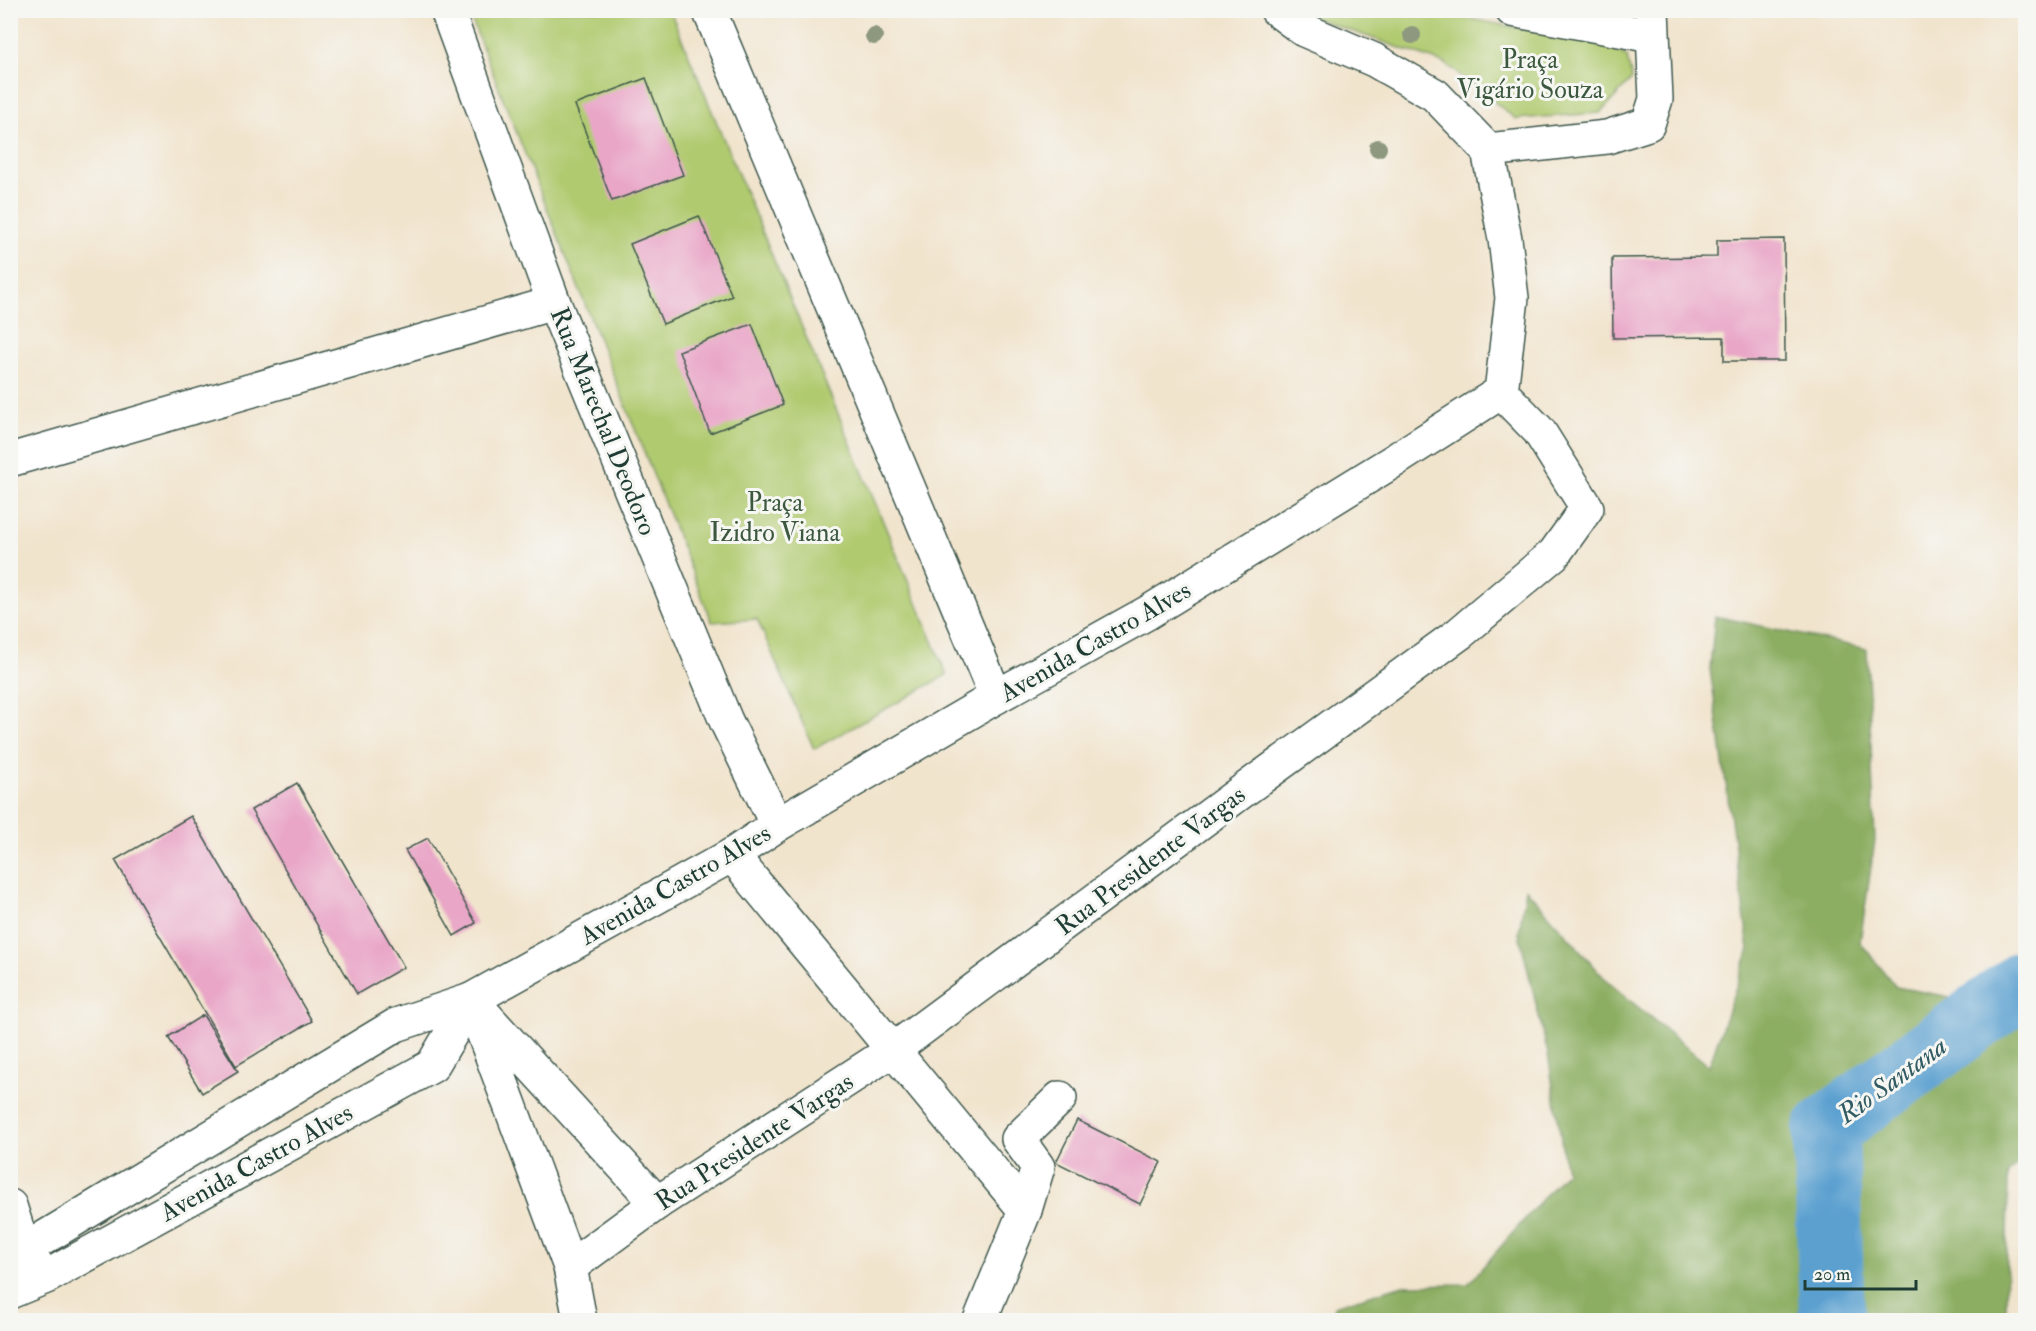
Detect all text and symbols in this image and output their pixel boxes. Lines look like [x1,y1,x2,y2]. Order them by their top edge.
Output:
park label: Praça Vigário Souza [1457,44,1604,106]
street label: Rua Marechal Deodoro [543,303,663,540]
park label: Praça Izidro Viana [710,487,840,549]
street label: Avenida Castro Alves [993,574,1197,710]
street label: Rua Presidente Vargas [1049,779,1252,943]
street label: Avenida Castro Alves [573,817,777,953]
water label: Rio Santana [1830,1030,1953,1132]
street label: Rua Presidente Vargas [650,1066,860,1218]
street label: Avenida Castro Alves [154,1097,358,1230]
scale bar [1805,1253,1916,1291]
text: 20 m [1814,1263,1850,1286]

